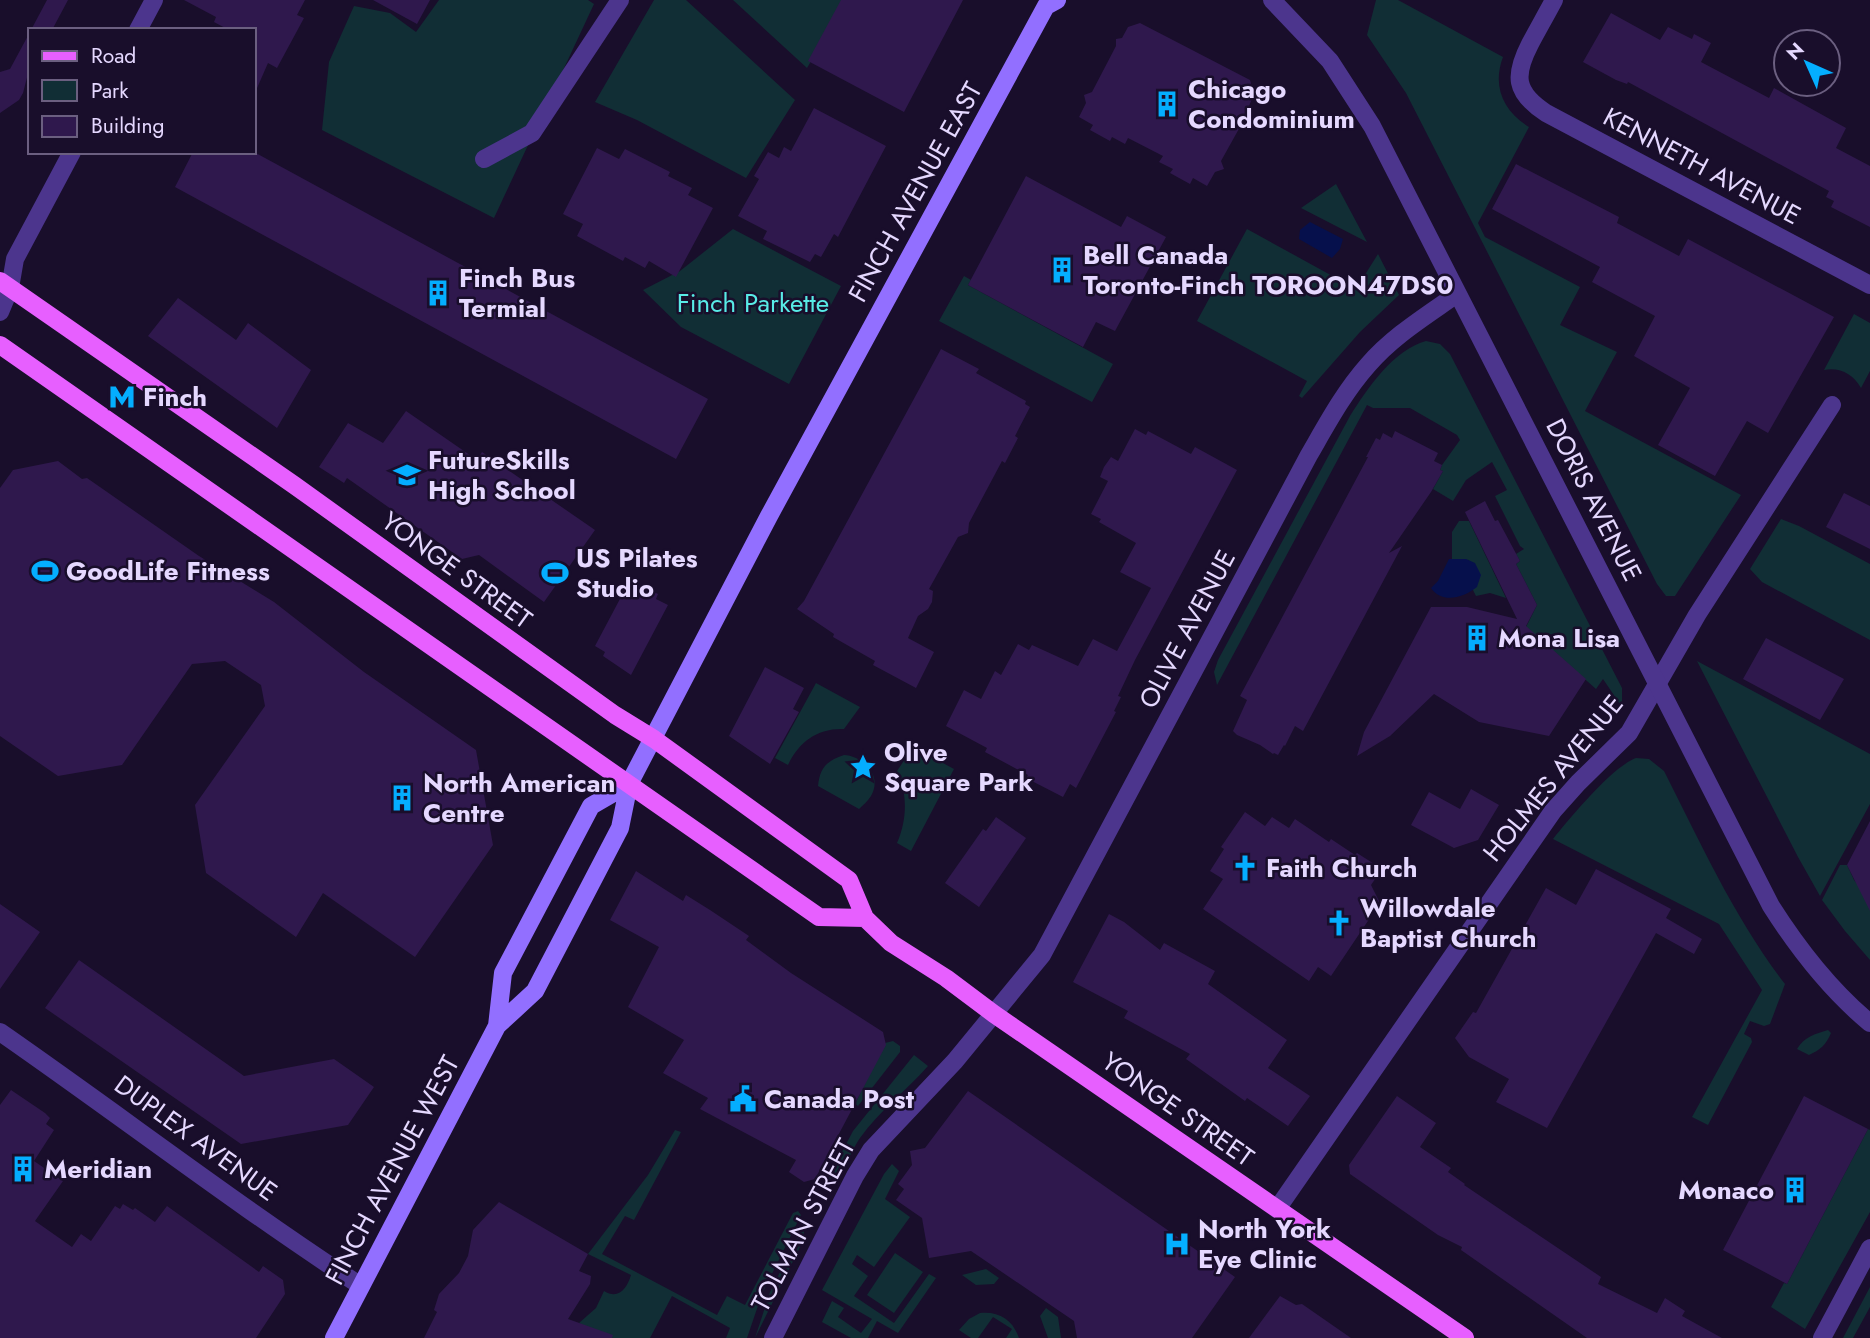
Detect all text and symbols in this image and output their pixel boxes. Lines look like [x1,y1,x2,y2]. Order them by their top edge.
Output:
legend [28,28,256,154]
north arrow [1772,28,1842,98]
text: N [1780,36,1810,66]
text: Road [91,41,136,71]
place label: Chicago Condominium [1188,70,1355,138]
street label: FINCH AVENUE EAST [839,75,991,309]
text: Park [91,76,129,106]
building icon: Chicago Condominium [1152,89,1182,119]
street label: KENNETH AVENUE [1596,98,1808,234]
text: Building [91,111,164,141]
place label: Bell Canada Toronto-Finch TOROON47DS0 [1083,236,1453,304]
building icon: Bell Canada Toronto-Finch TOROON47DS0 [1047,255,1077,285]
place label: Finch Bus Termial [459,259,575,327]
building icon: Finch Bus Termial [423,278,453,308]
park label: Finch Parkette [677,284,829,322]
place label: Finch [143,378,207,416]
metro station icon: Finch [107,382,137,412]
street label: DORIS AVENUE [1537,412,1651,588]
place label: FutureSkills High School [428,441,576,509]
school or university icon: FutureSkills High School [392,460,422,490]
street label: YONGE STREET [374,502,540,638]
place label: US Pilates Studio [576,539,698,607]
street label: OLIVE AVENUE [1129,543,1245,715]
place label: GoodLife Fitness [66,552,270,590]
sports icon: GoodLife Fitness [30,556,60,586]
sports icon: US Pilates Studio [540,558,570,588]
place label: Mona Lisa [1498,619,1620,657]
building icon: Mona Lisa [1462,623,1492,653]
street label: HOLMES AVENUE [1474,686,1632,870]
place label: Olive Square Park [884,733,1033,801]
place icon: Olive Square Park [848,752,878,782]
place label: North American Centre [423,764,616,832]
building icon: North American Centre [387,783,417,813]
place label: Faith Church [1266,849,1418,887]
church icon: Faith Church [1230,853,1260,883]
place label: Willowdale Baptist Church [1360,889,1537,957]
church icon: Willowdale Baptist Church [1324,908,1354,938]
street label: YONGE STREET [1094,1042,1262,1176]
street label: FINCH AVENUE WEST [315,1049,469,1291]
street label: DUPLEX AVENUE [107,1066,285,1210]
place label: Canada Post [764,1080,915,1118]
public building icon: Canada Post [728,1084,758,1114]
street label: TOLMAN STREET [741,1132,865,1318]
place label: Meridian [44,1150,152,1188]
building icon: Meridian [8,1154,38,1184]
place label: Monaco [1678,1171,1774,1209]
building icon: Monaco [1780,1175,1810,1205]
place label: North York Eye Clinic [1198,1210,1331,1278]
hospital icon: North York Eye Clinic [1162,1229,1192,1259]

